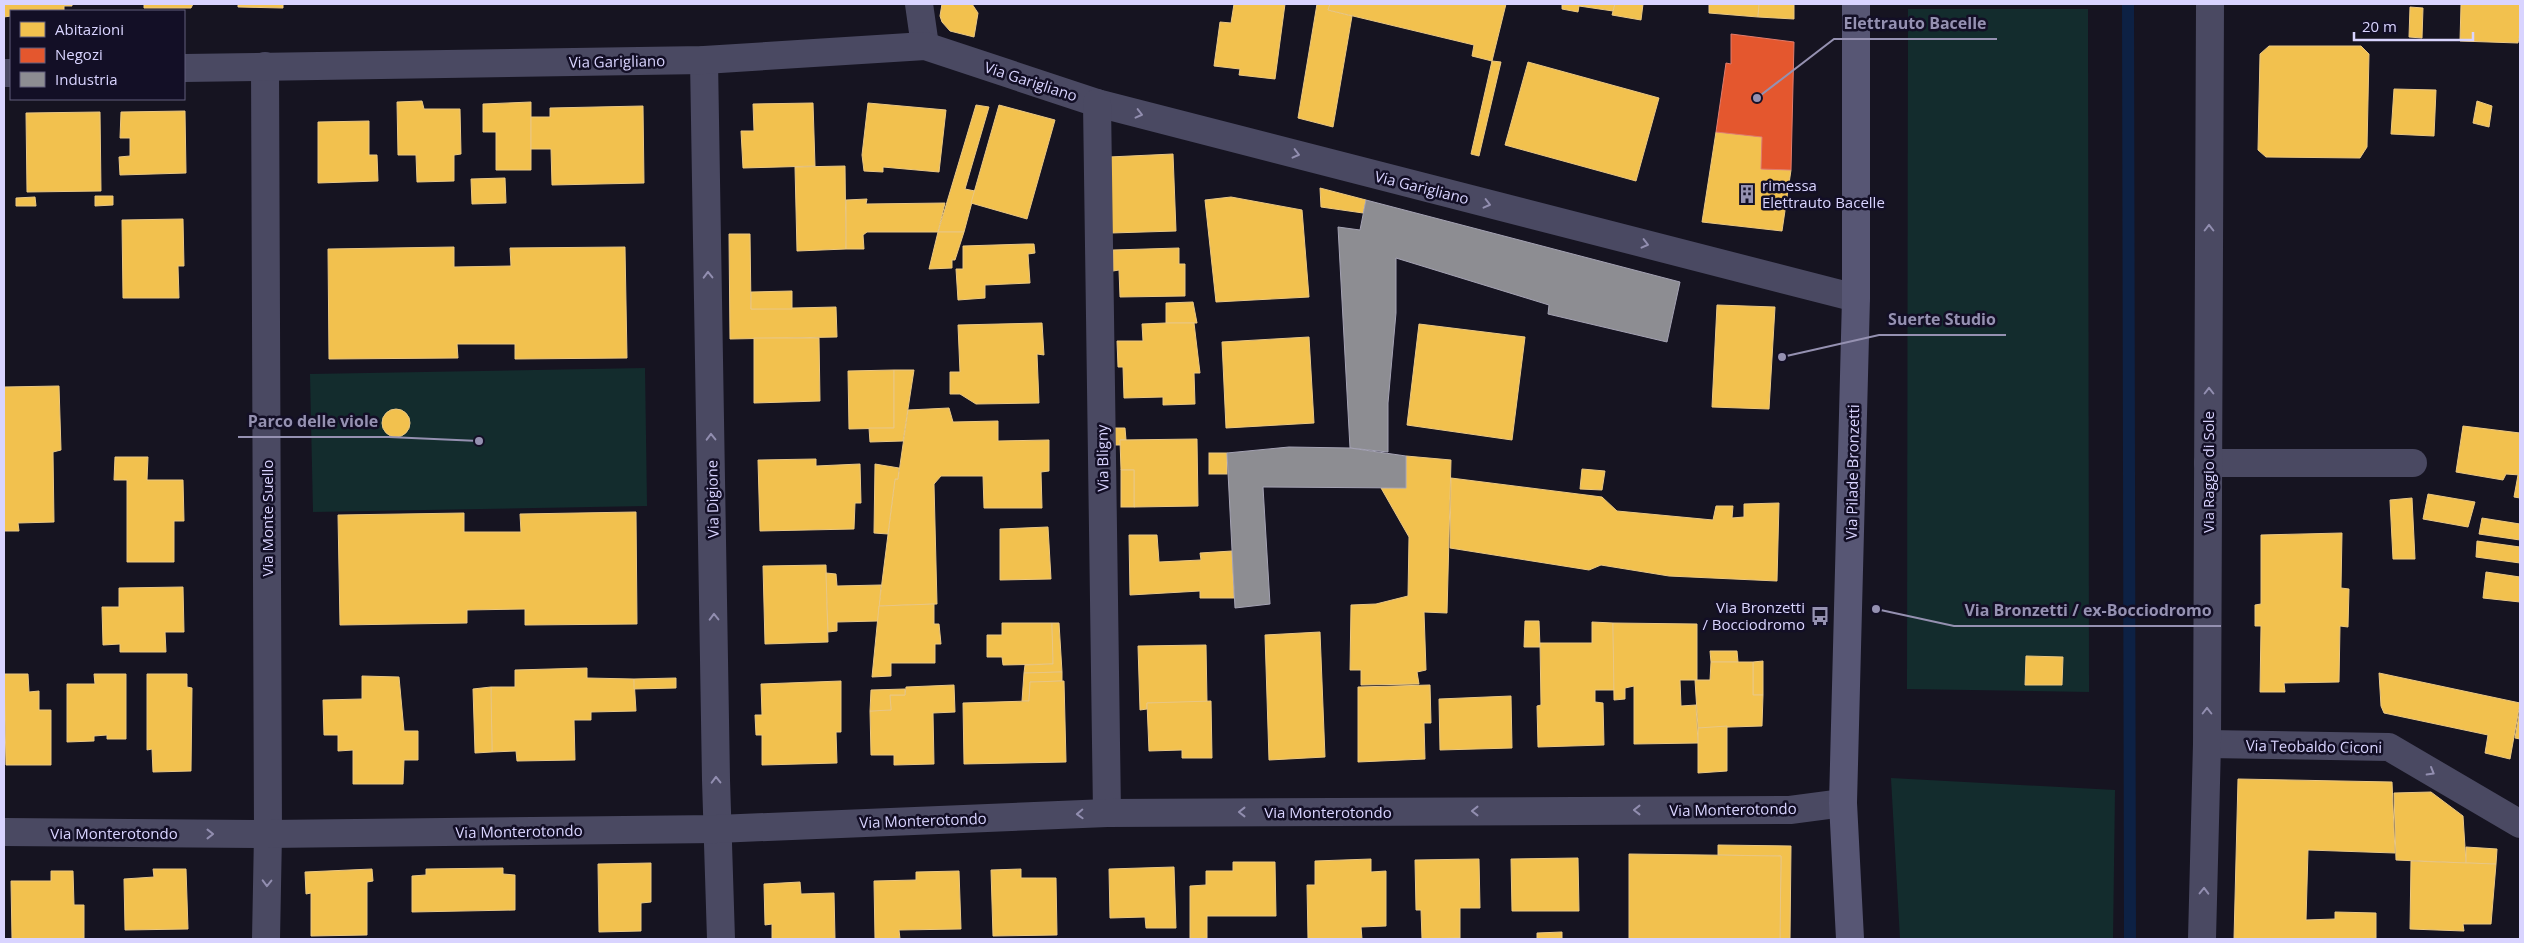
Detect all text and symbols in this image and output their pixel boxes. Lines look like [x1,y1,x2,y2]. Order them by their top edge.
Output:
callout: Elettrauto Bacelle [1834,8,1997,39]
legend [10,10,185,100]
scale bar [2354,10,2473,42]
text: Elettrauto Bacelle [1844,12,1986,34]
text: 20 m [2362,16,2397,36]
text: Abitazioni [55,19,124,39]
text: Negozi [55,44,103,64]
street label: Via Garigliano [569,50,665,72]
street label: Via Garigliano [982,57,1080,105]
text: Industria [55,69,118,89]
one-way arrow [1134,108,1143,119]
one-way arrow [1291,149,1299,159]
street label: Via Garigliano [1373,166,1471,208]
place label: rimessa Elettrauto Bacelle [1762,175,1885,212]
building icon: rimessa Elettrauto Bacelle [1736,183,1758,205]
one-way arrow [1483,198,1491,208]
one-way arrow [2204,224,2214,232]
one-way arrow [1640,238,1649,249]
one-way arrow [703,271,713,278]
callout: Suerte Studio [1879,304,2006,335]
text: Suerte Studio [1888,308,1996,330]
one-way arrow [2203,386,2214,394]
street label: Via Pilade Bronzetti [1841,404,1863,540]
callout: Parco delle viole [238,406,389,437]
text: Parco delle viole [248,410,378,432]
street label: Via Raggio di Sole [2198,411,2218,533]
street label: Via Bligny [1091,424,1113,492]
one-way arrow [706,433,716,441]
street label: Via Monte Suello [257,460,277,576]
street label: Via Digione [701,460,723,538]
callout: Via Bronzetti / ex-Bocciodromo [1954,595,2221,626]
place label: Via Bronzetti / Bocciodromo [1702,597,1805,634]
text: Via Bronzetti / ex-Bocciodromo [1964,599,2212,621]
bus stop icon: Via Bronzetti / Bocciodromo [1809,605,1831,627]
one-way arrow [708,613,719,621]
one-way arrow [2202,706,2213,714]
street label: Via Teobaldo Ciconi [2246,735,2382,757]
one-way arrow [2426,766,2435,776]
one-way arrow [711,776,722,784]
street label: Via Monterotondo [1669,798,1797,820]
street label: Via Monterotondo [1264,802,1392,822]
one-way arrow [1633,805,1640,815]
one-way arrow [1470,806,1478,816]
one-way arrow [1238,807,1246,817]
street label: Via Monterotondo [859,808,987,832]
one-way arrow [1075,808,1083,819]
street label: Via Monterotondo [455,820,583,842]
street label: Via Monterotondo [50,823,178,843]
one-way arrow [206,829,214,839]
one-way arrow [262,880,272,887]
one-way arrow [2198,886,2209,894]

